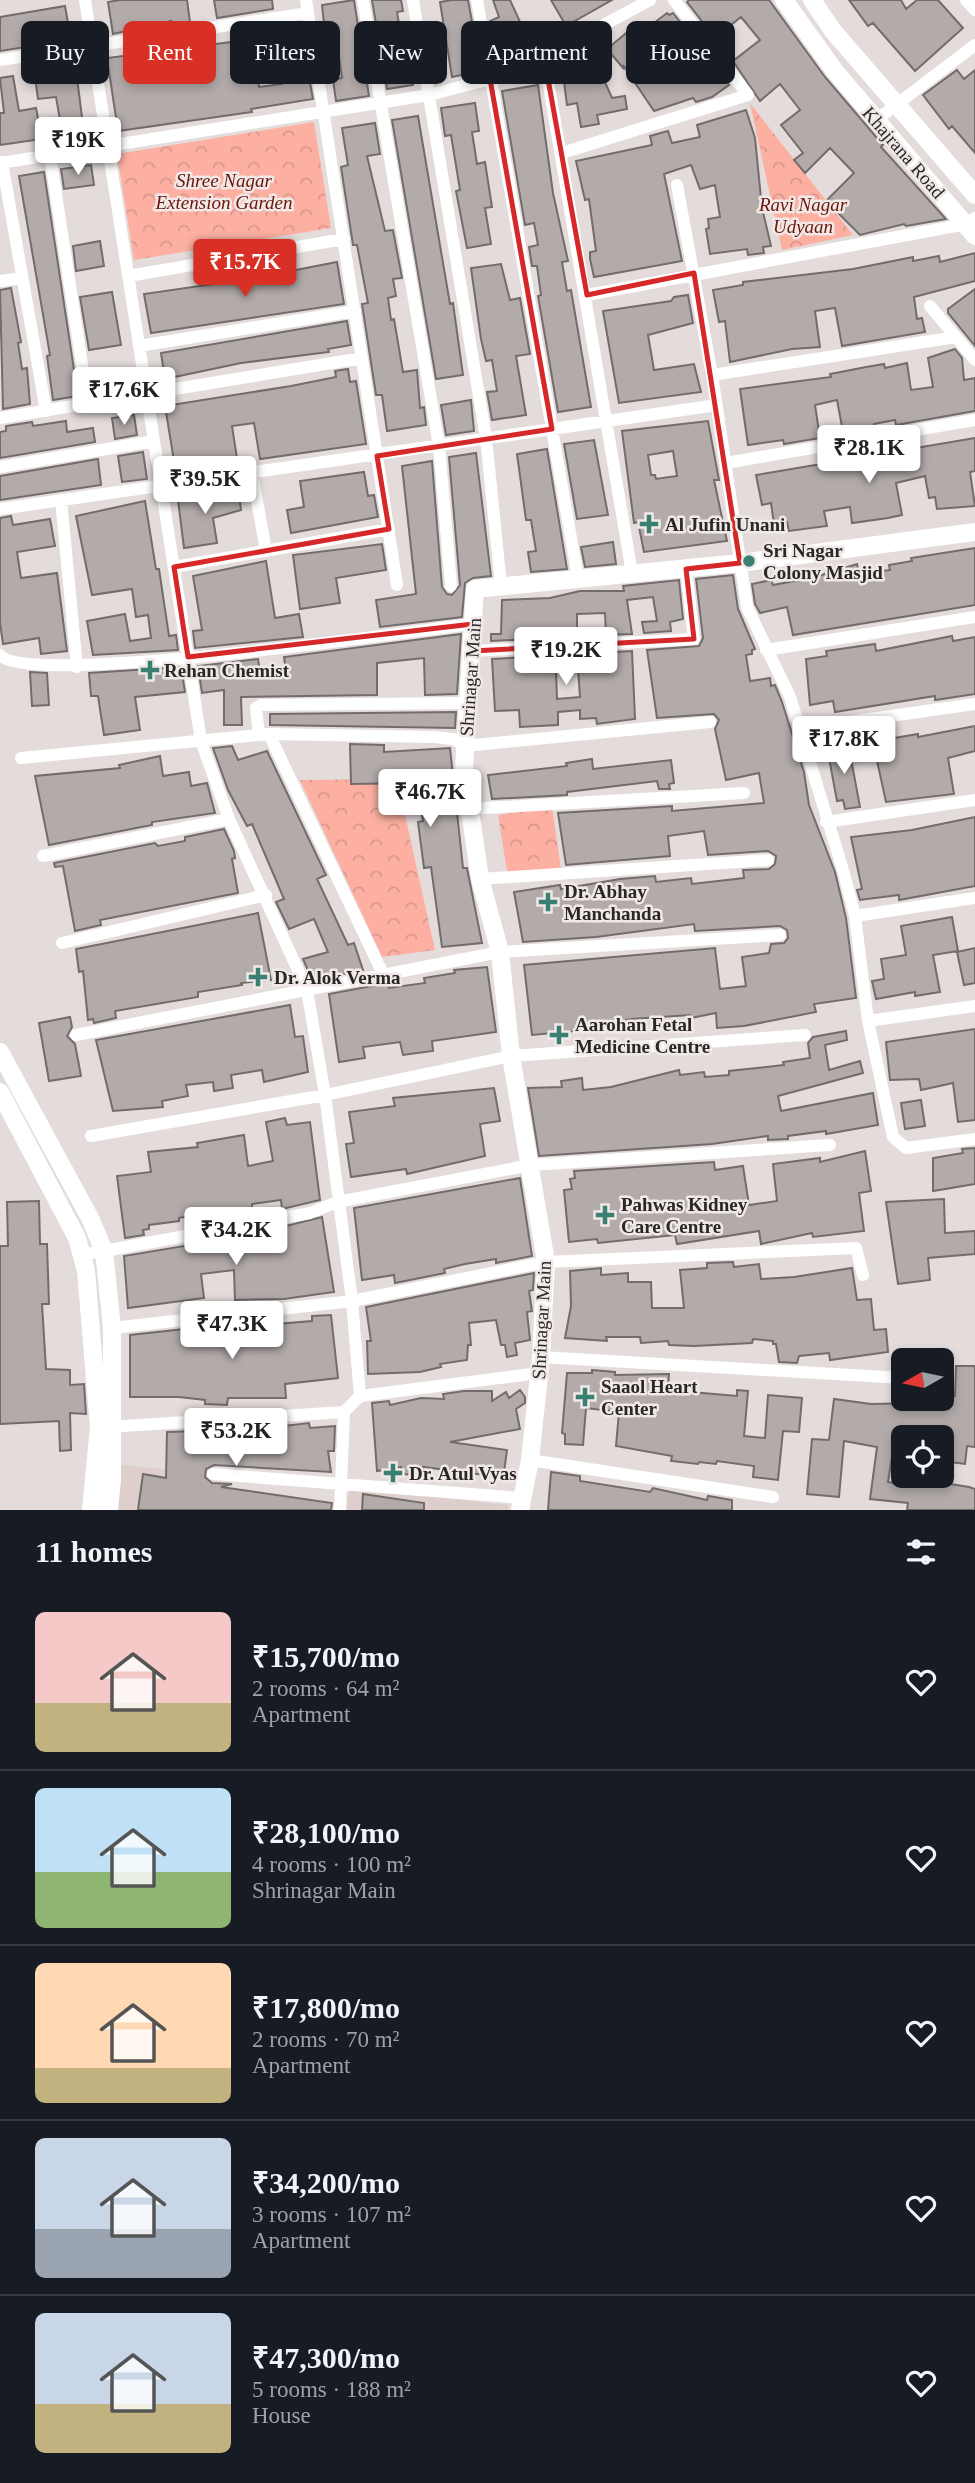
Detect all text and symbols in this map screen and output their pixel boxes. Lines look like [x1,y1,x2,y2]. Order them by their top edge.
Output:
chip: Buy [21,21,109,84]
chip: Rent [123,21,216,84]
chip: Filters [230,21,340,84]
chip: New [354,21,447,84]
chip: Apartment [461,21,612,84]
chip: House [626,21,735,84]
street label: Khajrana Road [858,102,949,203]
pin: ₹19K [37,118,119,177]
text: ₹19K [51,127,105,152]
park label: Shree Nagar Extension Garden [154,170,293,213]
park label: Ravi Nagar Udyaan [758,194,848,237]
pin: ₹15.7K [188,240,302,299]
text: ₹15.7K [209,249,281,274]
pin: ₹17.6K [67,368,181,427]
text: ₹17.6K [88,377,160,402]
pin: ₹28.1K [812,426,926,485]
text: ₹28.1K [833,435,905,460]
pin: ₹39.5K [148,456,262,516]
text: ₹39.5K [169,466,241,491]
marker: Al Jufin Unani [639,514,659,534]
place label: Al Jufin Unani [665,514,785,535]
place label: Sri Nagar Colony Masjid [763,540,883,583]
marker: Sri Nagar Colony Masjid [741,553,757,569]
street label: Shrinagar Main [456,617,485,737]
pin: ₹19.2K [509,628,623,687]
text: ₹19.2K [530,637,602,662]
place label: Rehan Chemist [164,660,290,681]
marker: Rehan Chemist [142,662,158,678]
pin: ₹17.8K [787,716,901,776]
text: ₹17.8K [808,726,880,751]
pin: ₹46.7K [373,770,487,829]
text: ₹46.7K [394,779,466,804]
place label: Dr. Abhay Manchanda [564,881,662,924]
marker: Dr. Abhay Manchanda [538,892,558,912]
marker: Dr. Alok Verma [248,967,268,987]
place label: Dr. Alok Verma [274,967,401,988]
place label: Aarohan Fetal Medicine Centre [575,1014,710,1057]
marker: Aarohan Fetal Medicine Centre [549,1025,569,1045]
place label: Pahwas Kidney Care Centre [621,1194,748,1237]
marker: Pahwas Kidney Care Centre [595,1205,615,1225]
pin: ₹34.2K [179,1208,293,1267]
text: ₹34.2K [200,1217,272,1242]
street label: Shrinagar Main [528,1260,555,1380]
pin: ₹47.3K [175,1302,289,1361]
text: ₹47.3K [196,1311,268,1336]
north arrow [891,1348,954,1410]
map controls [891,1348,954,1488]
place label: Saaol Heart Center [601,1376,698,1419]
marker: Saaol Heart Center [575,1387,595,1407]
pin: ₹53.2K [179,1408,293,1468]
text: ₹53.2K [200,1418,272,1443]
button: locate [891,1425,954,1488]
marker: Dr. Atul Vyas [383,1463,403,1483]
place label: Dr. Atul Vyas [409,1463,517,1484]
icon: filters [902,1533,940,1571]
text: 11 homes [35,1535,153,1568]
icon: home [91,1640,175,1724]
text: ₹15,700/mo [252,1640,400,1673]
icon: heart [902,1663,940,1701]
text: 2 rooms · 64 m² [252,1676,399,1701]
text: Apartment [252,1702,350,1727]
icon: home [91,1816,175,1900]
text: ₹28,100/mo [252,1816,400,1849]
icon: heart [902,1839,940,1877]
text: 4 rooms · 100 m² [252,1852,411,1877]
text: Shrinagar Main [252,1878,396,1903]
icon: home [91,1991,175,2075]
text: ₹17,800/mo [252,1991,400,2024]
icon: heart [902,2014,940,2052]
text: 2 rooms · 70 m² [252,2027,399,2052]
text: Apartment [252,2053,350,2078]
icon: home [91,2166,175,2250]
text: ₹34,200/mo [252,2166,400,2199]
icon: heart [902,2189,940,2227]
text: 3 rooms · 107 m² [252,2202,411,2227]
text: Apartment [252,2228,350,2253]
icon: home [91,2341,175,2425]
text: ₹47,300/mo [252,2341,400,2374]
icon: heart [902,2364,940,2402]
text: 5 rooms · 188 m² [252,2377,411,2402]
text: House [252,2403,311,2428]

